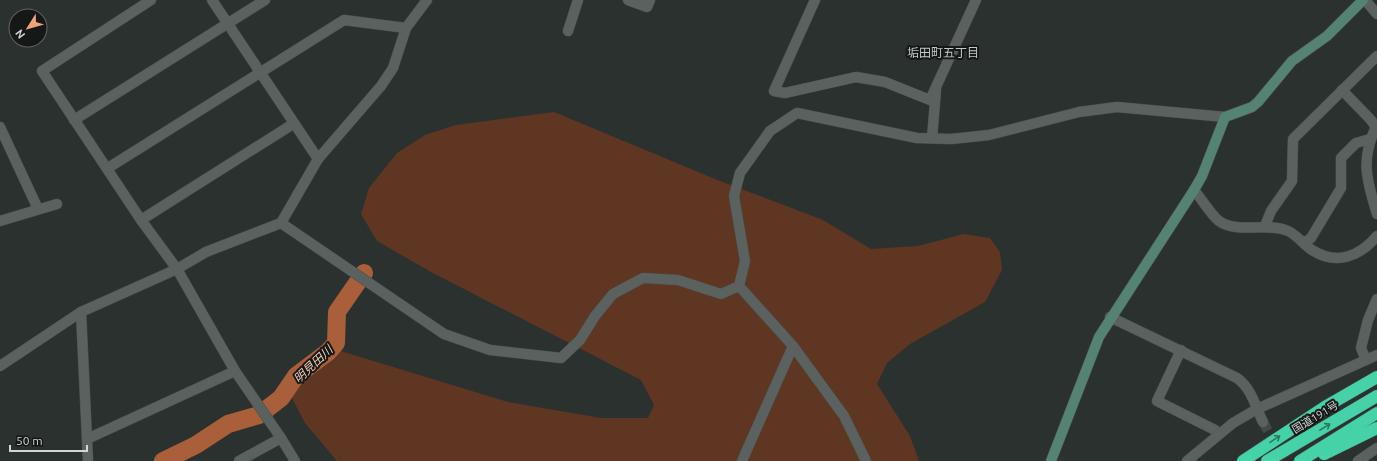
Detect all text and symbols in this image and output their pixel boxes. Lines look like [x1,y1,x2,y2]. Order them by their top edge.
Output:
north arrow [8,8,48,48]
text: N [13,27,27,41]
district label: 垢田町五丁目 [907,46,979,59]
water label: 明見田川 [291,342,336,385]
street label: 国道191号 [1290,399,1340,435]
one-way arrow [1319,423,1330,431]
scale bar [10,427,87,453]
text: 50 m [16,434,43,447]
one-way arrow [1269,435,1280,443]

